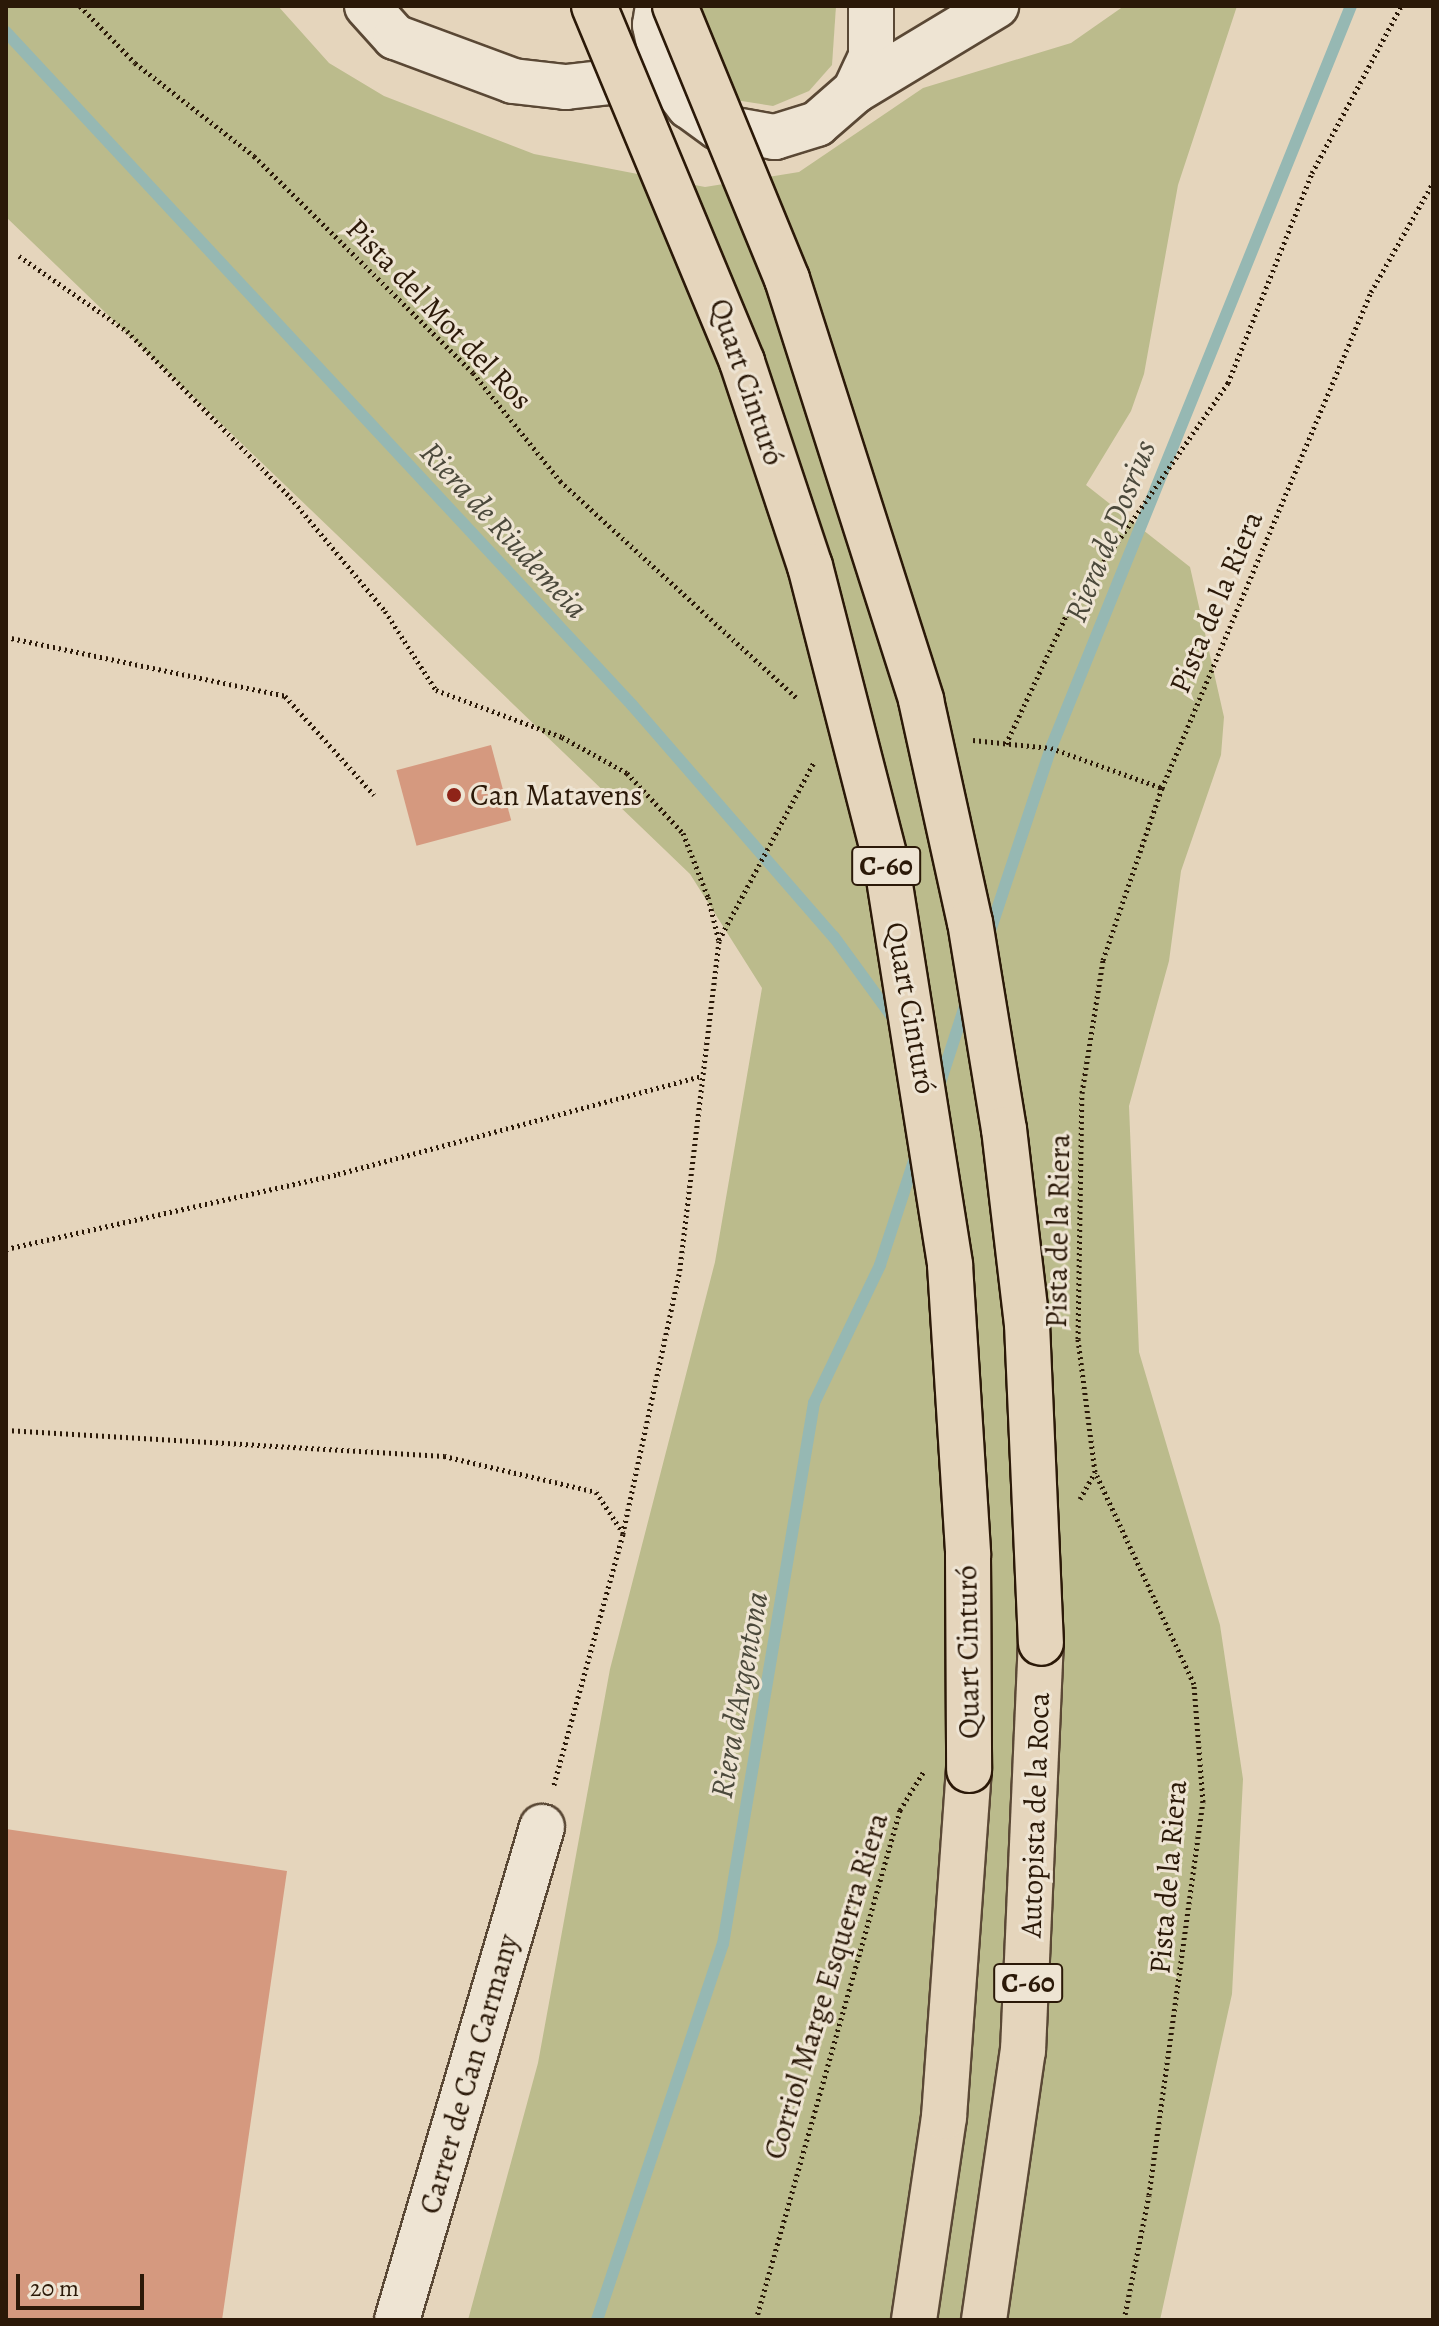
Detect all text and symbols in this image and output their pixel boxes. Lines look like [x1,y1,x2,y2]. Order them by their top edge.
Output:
street label: Pista del Mot del Ros [338,211,540,417]
street label: Quart Cinturó [702,294,792,470]
water label: Riera de Riudemeia [412,434,596,626]
water label: Riera de Dosrius [1056,435,1164,627]
street label: Pista de la Riera [1161,505,1271,699]
place label: Can Matavens [470,777,642,813]
marker: Can Matavens [445,786,463,804]
road number: C-60 [850,842,922,890]
street label: Quart Cinturó [878,919,944,1097]
street label: Pista de la Riera [1038,1134,1078,1328]
street label: Quart Cinturó [948,1565,988,1739]
water label: Riera d'Argentona [702,1589,776,1801]
street label: Autopista de la Roca [1013,1692,1057,1938]
street label: Pista de la Riera [1142,1779,1194,1975]
street label: Corriol Marge Esquerra Riera [756,1808,896,2164]
street label: Carrer de Can Carmany [412,1930,526,2218]
road number: C-60 [992,1959,1064,2007]
scale bar [20,2258,148,2308]
text: 20 m [30,2272,79,2304]

